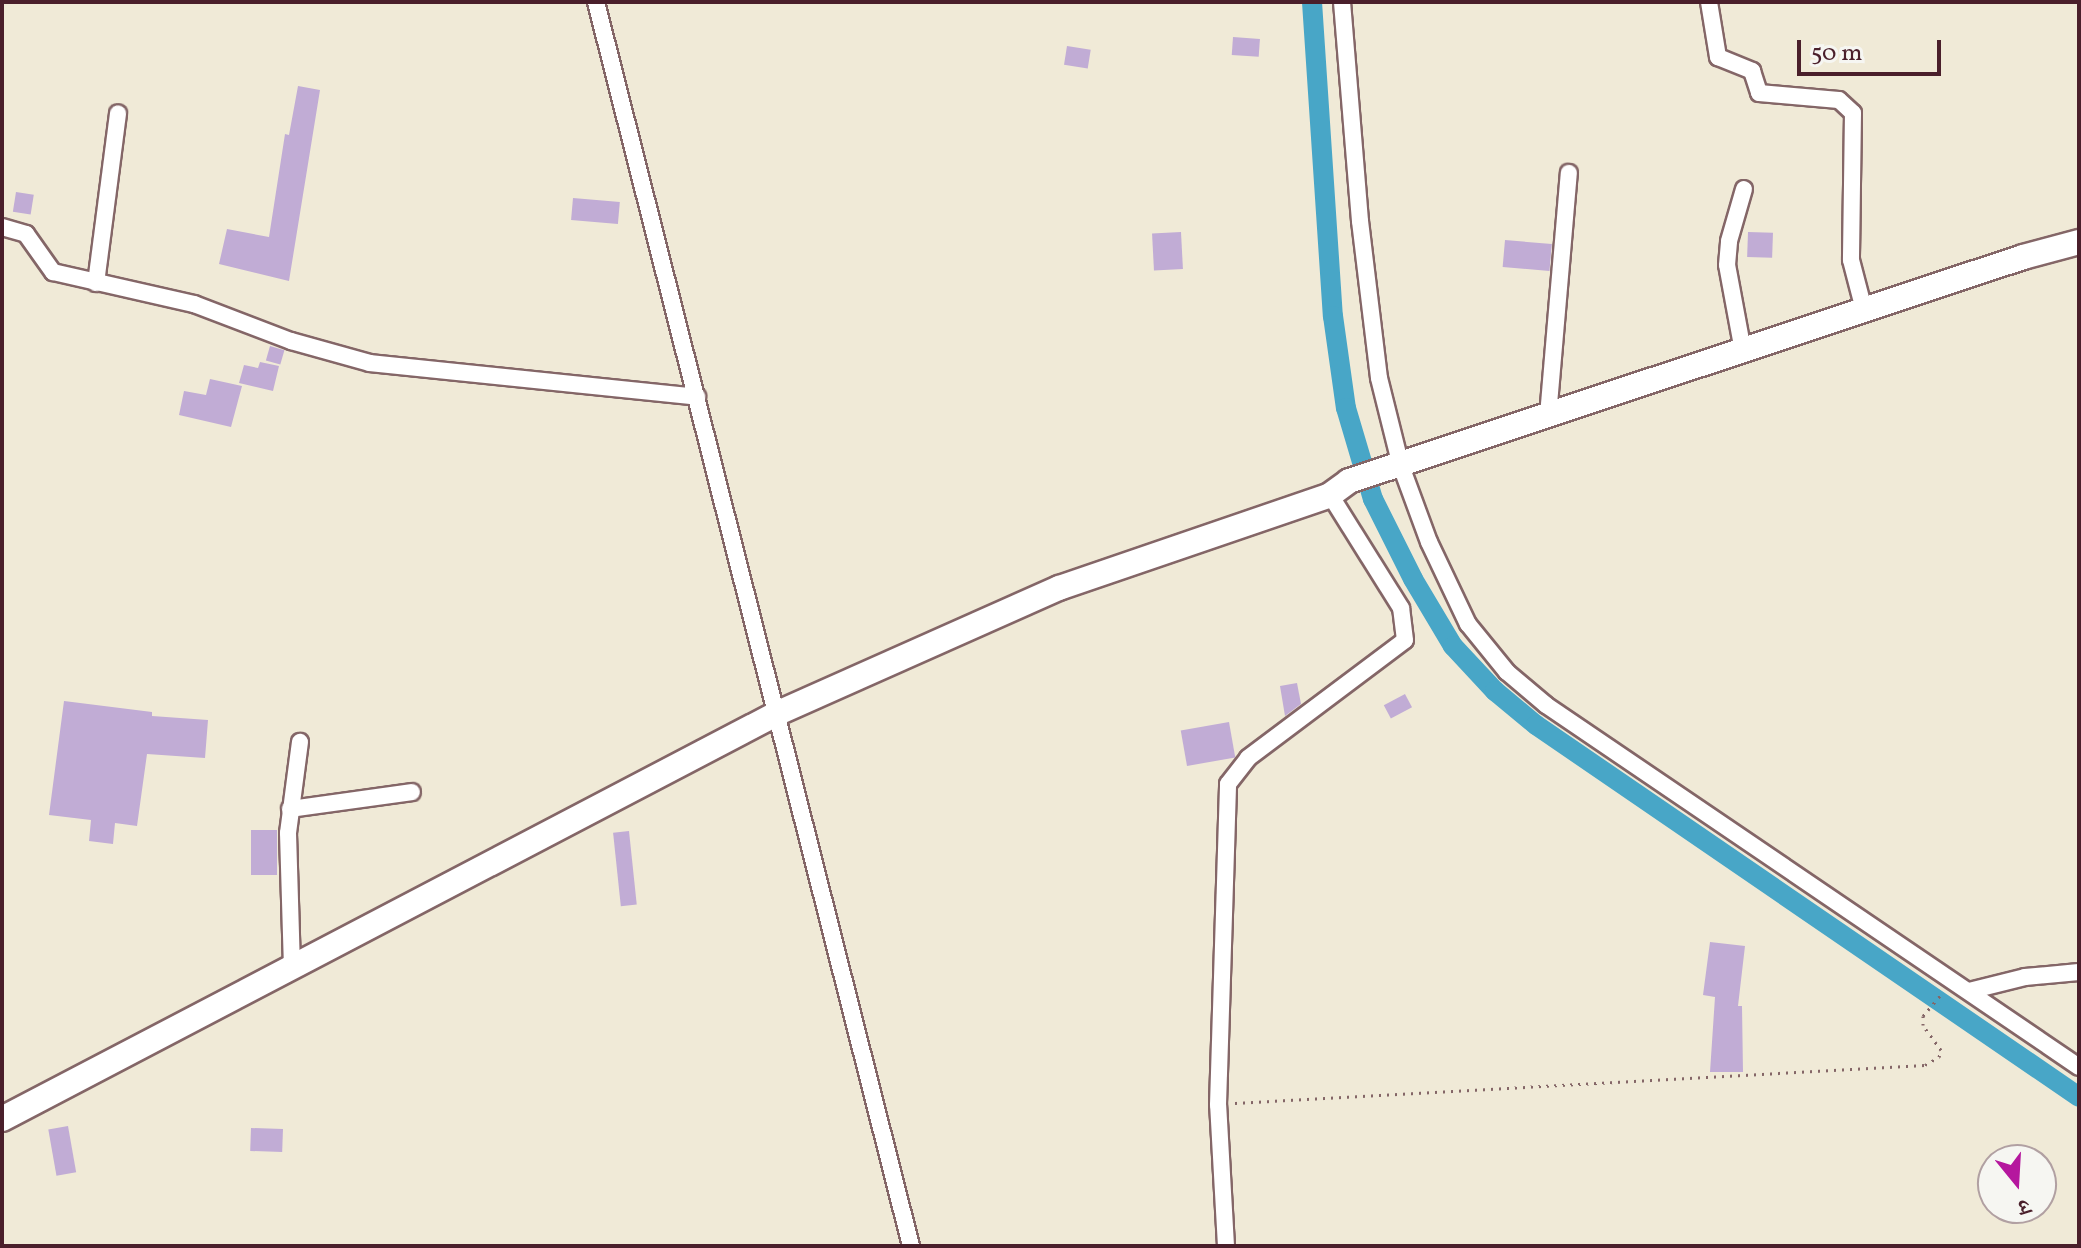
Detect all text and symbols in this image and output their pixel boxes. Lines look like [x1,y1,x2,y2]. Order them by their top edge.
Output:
scale bar [1801,24,1945,74]
text: 50 m [1811,37,1863,71]
north arrow [1977,1144,2057,1224]
text: उ [2014,1189,2034,1222]

